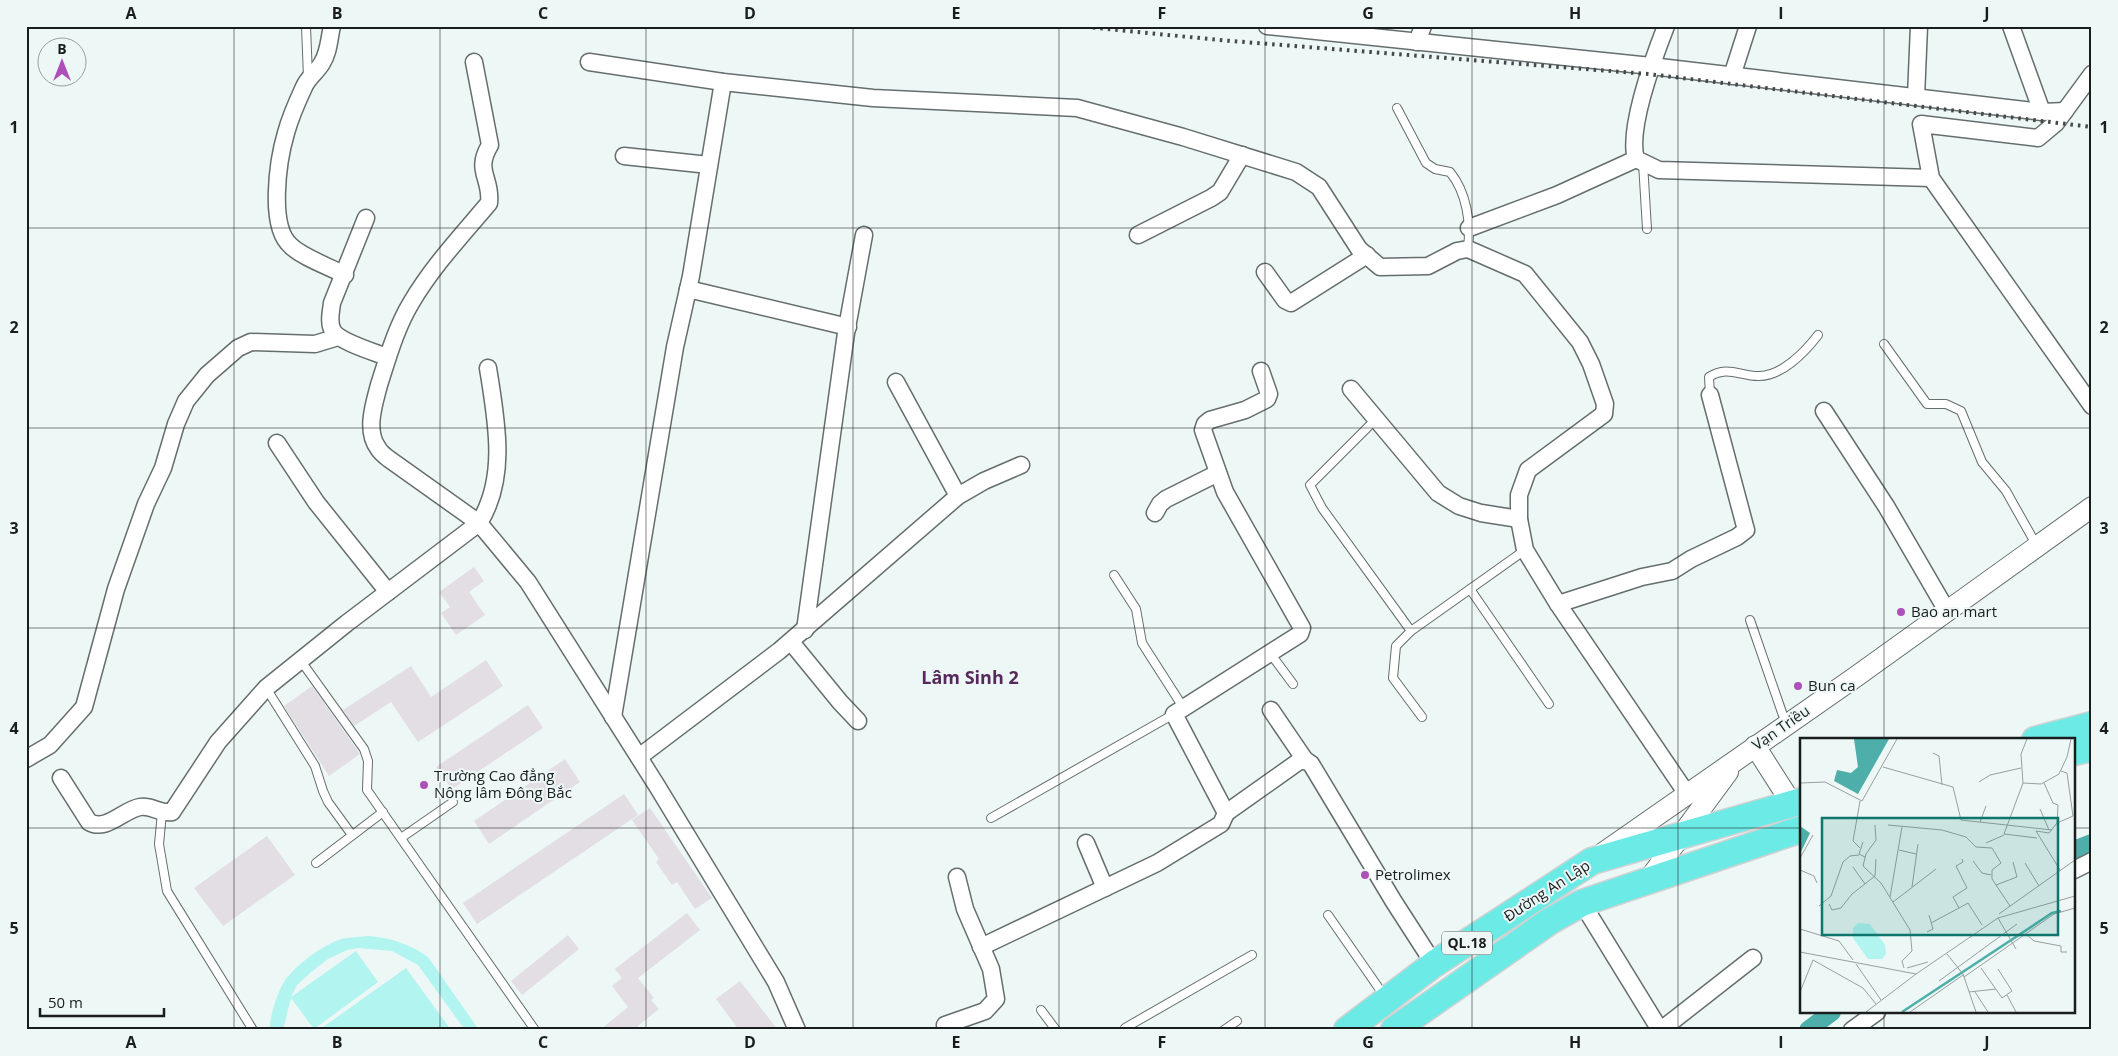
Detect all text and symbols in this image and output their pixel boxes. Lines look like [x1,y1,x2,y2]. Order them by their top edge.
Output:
text: A [125,2,137,24]
text: B [332,2,342,24]
text: C [538,2,548,24]
text: D [744,2,756,24]
text: E [952,2,961,24]
text: F [1158,2,1166,24]
text: G [1362,2,1374,24]
text: H [1569,2,1581,24]
text: I [1778,2,1784,24]
text: J [1982,2,1990,24]
north arrow [38,38,88,88]
text: B [57,39,67,58]
text: 1 [9,116,19,138]
text: 1 [2099,116,2109,138]
text: 2 [9,316,19,338]
text: 2 [2099,316,2109,338]
text: 3 [9,517,19,539]
text: 3 [2099,517,2109,539]
place label: Bao an mart [1911,601,1997,621]
marker: Bao an mart [1895,606,1907,618]
district label: Lâm Sinh 2 [921,665,1019,689]
place label: Bun ca [1808,675,1856,695]
marker: Bun ca [1792,680,1804,692]
street label: Vạn Triều [1748,700,1813,754]
text: 4 [9,717,19,739]
text: 4 [2099,717,2109,739]
inset map [1800,738,2076,1014]
place label: Trường Cao đẳng Nông lâm Đông Bắc [434,765,572,802]
marker: Trường Cao đẳng Nông lâm Đông Bắc [418,779,430,791]
street label: Đường An Lập [1499,855,1593,926]
place label: Petrolimex [1375,864,1451,884]
marker: Petrolimex [1359,869,1371,881]
text: 5 [9,917,19,939]
text: 5 [2099,917,2109,939]
road number: QL.18 [1442,931,1492,954]
scale bar [40,986,164,1018]
text: 50 m [48,992,83,1012]
text: A [125,1031,137,1053]
text: B [332,1031,342,1053]
text: C [538,1031,548,1053]
text: D [744,1031,756,1053]
text: E [952,1031,961,1053]
text: F [1158,1031,1166,1053]
text: G [1362,1031,1374,1053]
text: H [1569,1031,1581,1053]
text: I [1778,1031,1784,1053]
text: J [1982,1031,1990,1053]

